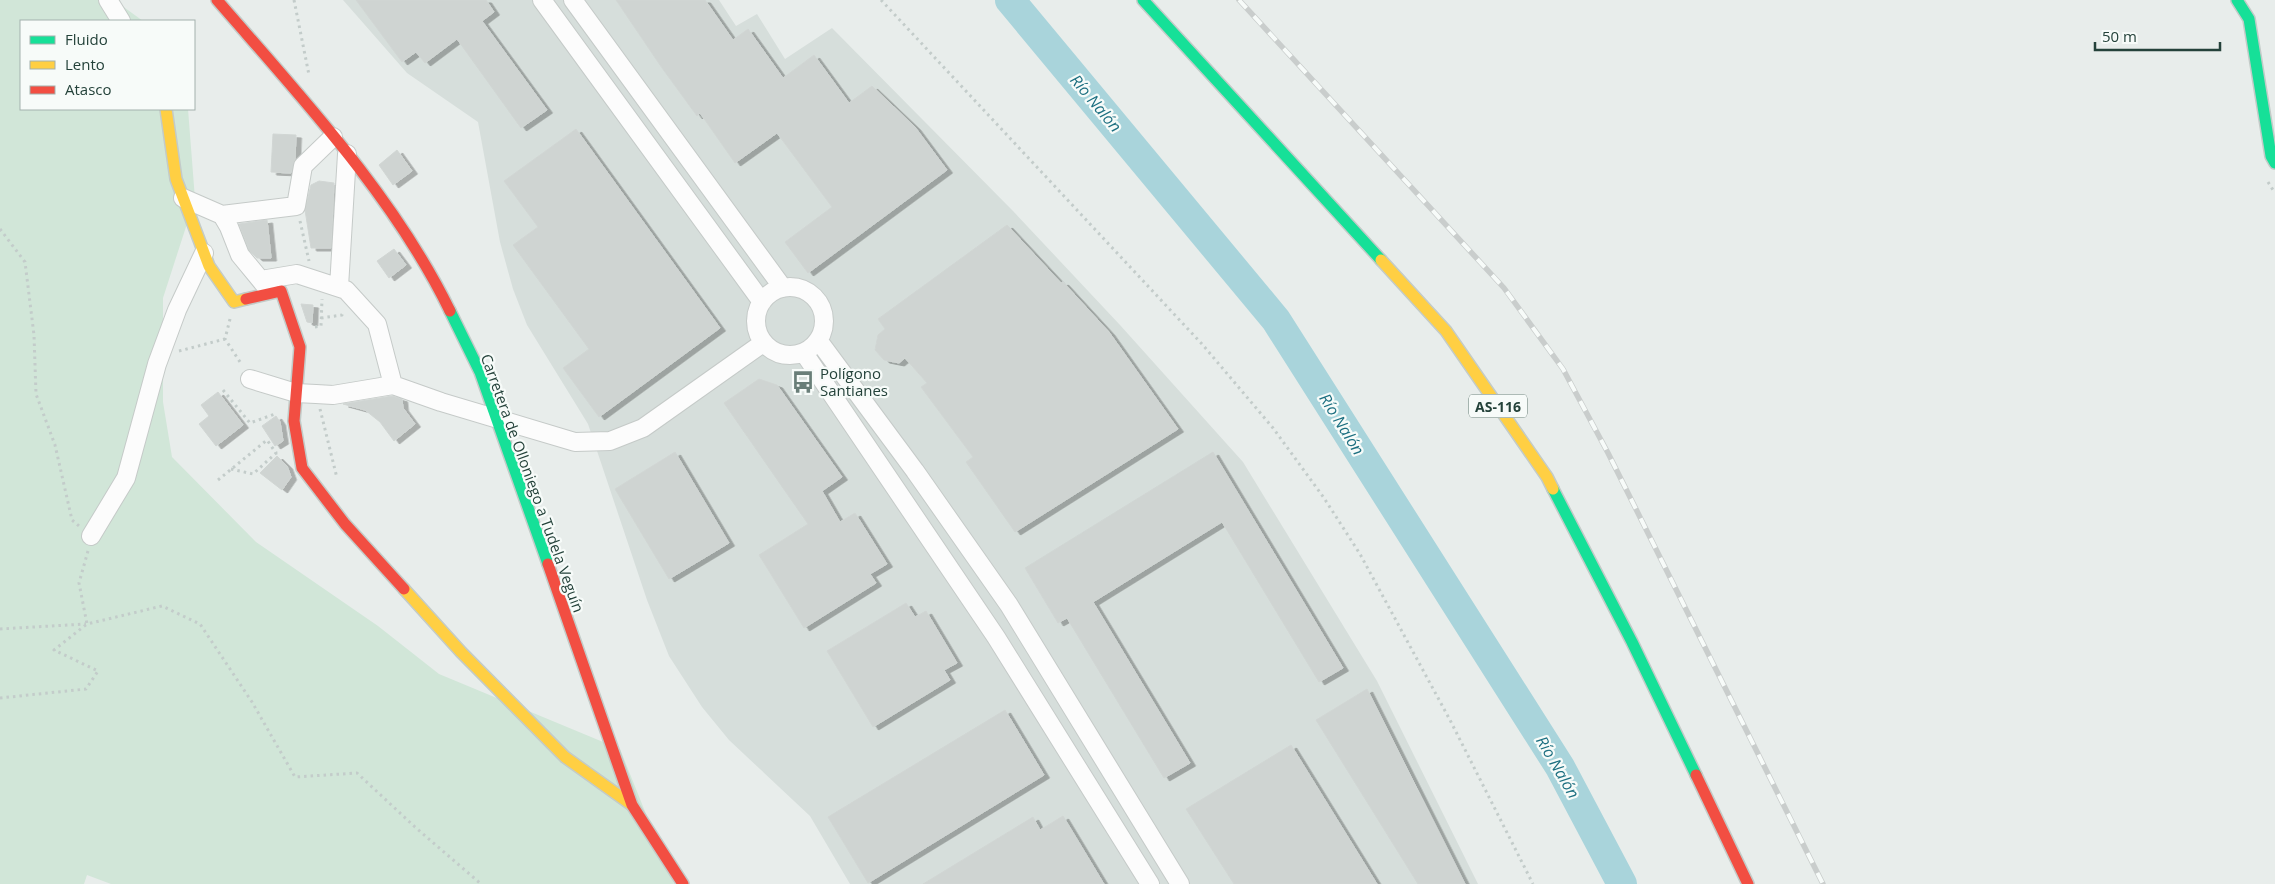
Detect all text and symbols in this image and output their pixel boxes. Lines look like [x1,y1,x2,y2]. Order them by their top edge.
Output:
legend [20,20,195,110]
scale bar [2095,20,2220,52]
text: 50 m [2102,26,2137,46]
text: Fluido [65,29,108,49]
text: Lento [65,54,105,74]
water label: Río Nalón [1065,70,1127,136]
text: Atasco [65,79,112,99]
street label: Carretera de Olloniego a Tudela Veguín [477,351,589,615]
place label: Polígono Santianes [820,363,888,400]
bus stop icon: Polígono Santianes [790,369,816,395]
water label: Río Nalón [1314,389,1370,459]
road number: AS-116 [1469,394,1527,418]
water label: Río Nalón [1531,732,1585,802]

